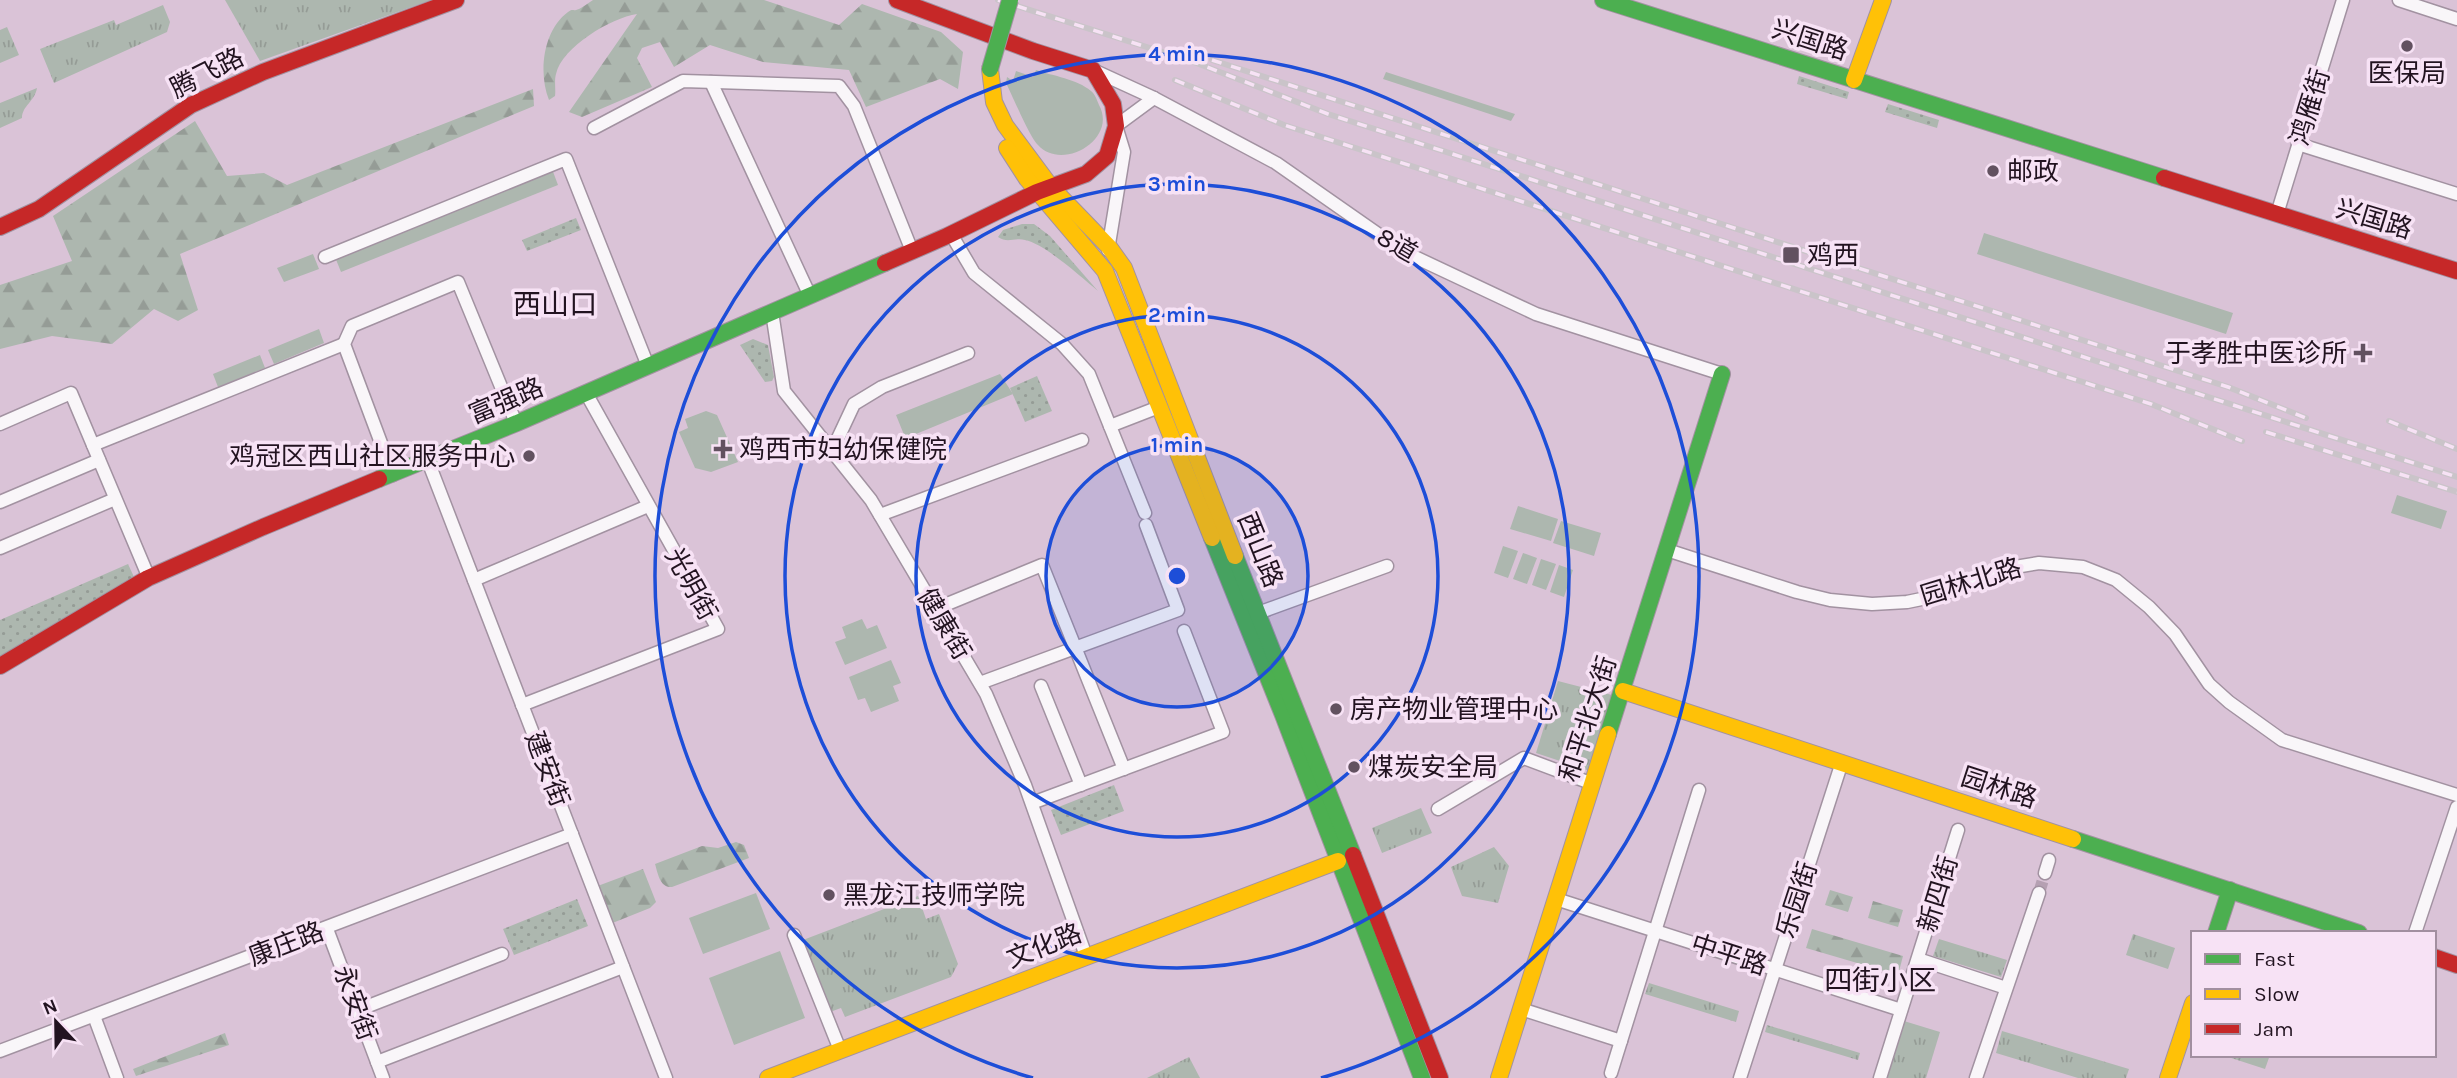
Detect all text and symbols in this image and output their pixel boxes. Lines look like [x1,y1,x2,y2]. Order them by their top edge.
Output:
street label: 兴国路 [1768,13,1852,67]
marker: 医保局 [2399,38,2415,54]
street label: 腾飞路 [165,41,249,105]
text: 4 min [1148,42,1206,66]
place label: 医保局 [2368,58,2446,89]
street label: 鸿雁街 [2284,65,2336,149]
place label: 邮政 [2007,156,2059,187]
marker: 邮政 [1985,163,2001,179]
text: 3 min [1148,172,1206,196]
street label: 兴国路 [2332,193,2416,245]
street label: 8道 [1371,221,1423,269]
place label: 鸡西 [1807,240,1859,271]
marker: 鸡西 [1781,245,1801,265]
district label: 西山口 [513,288,597,321]
text: 2 min [1148,303,1206,327]
place label: 于孝胜中医诊所 [2165,338,2347,369]
marker: 于孝胜中医诊所 [2353,343,2373,363]
street label: 富强路 [464,371,548,431]
text: 1 min [1151,433,1203,457]
place label: 鸡西市妇幼保健院 [739,434,947,465]
marker: 鸡西市妇幼保健院 [713,439,733,459]
place label: 鸡冠区西山社区服务中心 [229,441,515,472]
marker: 鸡冠区西山社区服务中心 [521,448,537,464]
street label: 西山路 [1231,508,1289,592]
street label: 光明街 [659,542,723,626]
street label: 园林北路 [1917,552,2025,612]
centre of rings [1165,564,1189,588]
street label: 健康街 [911,583,977,665]
street label: 和平北大街 [1553,652,1623,786]
place label: 房产物业管理中心 [1350,694,1558,725]
marker: 房产物业管理中心 [1328,701,1344,717]
street label: 建安街 [519,727,575,811]
place label: 煤炭安全局 [1368,752,1498,783]
marker: 煤炭安全局 [1346,759,1362,775]
street label: 园林路 [1957,761,2041,815]
street label: 新四街 [1912,852,1964,936]
street label: 乐园街 [1770,858,1824,942]
place label: 黑龙江技师学院 [843,880,1025,911]
marker: 黑龙江技师学院 [821,887,837,903]
street label: 康庄路 [244,916,328,972]
street label: 文化路 [1002,918,1086,974]
street label: 中平路 [1687,928,1771,982]
legend [2191,931,2436,1057]
text: Fast [2254,947,2295,971]
street label: 永安街 [327,961,383,1045]
district label: 四街小区 [1824,964,1936,997]
text: Slow [2254,982,2299,1006]
north arrow [21,987,91,1057]
text: N [40,994,60,1020]
text: Jam [2254,1017,2294,1041]

